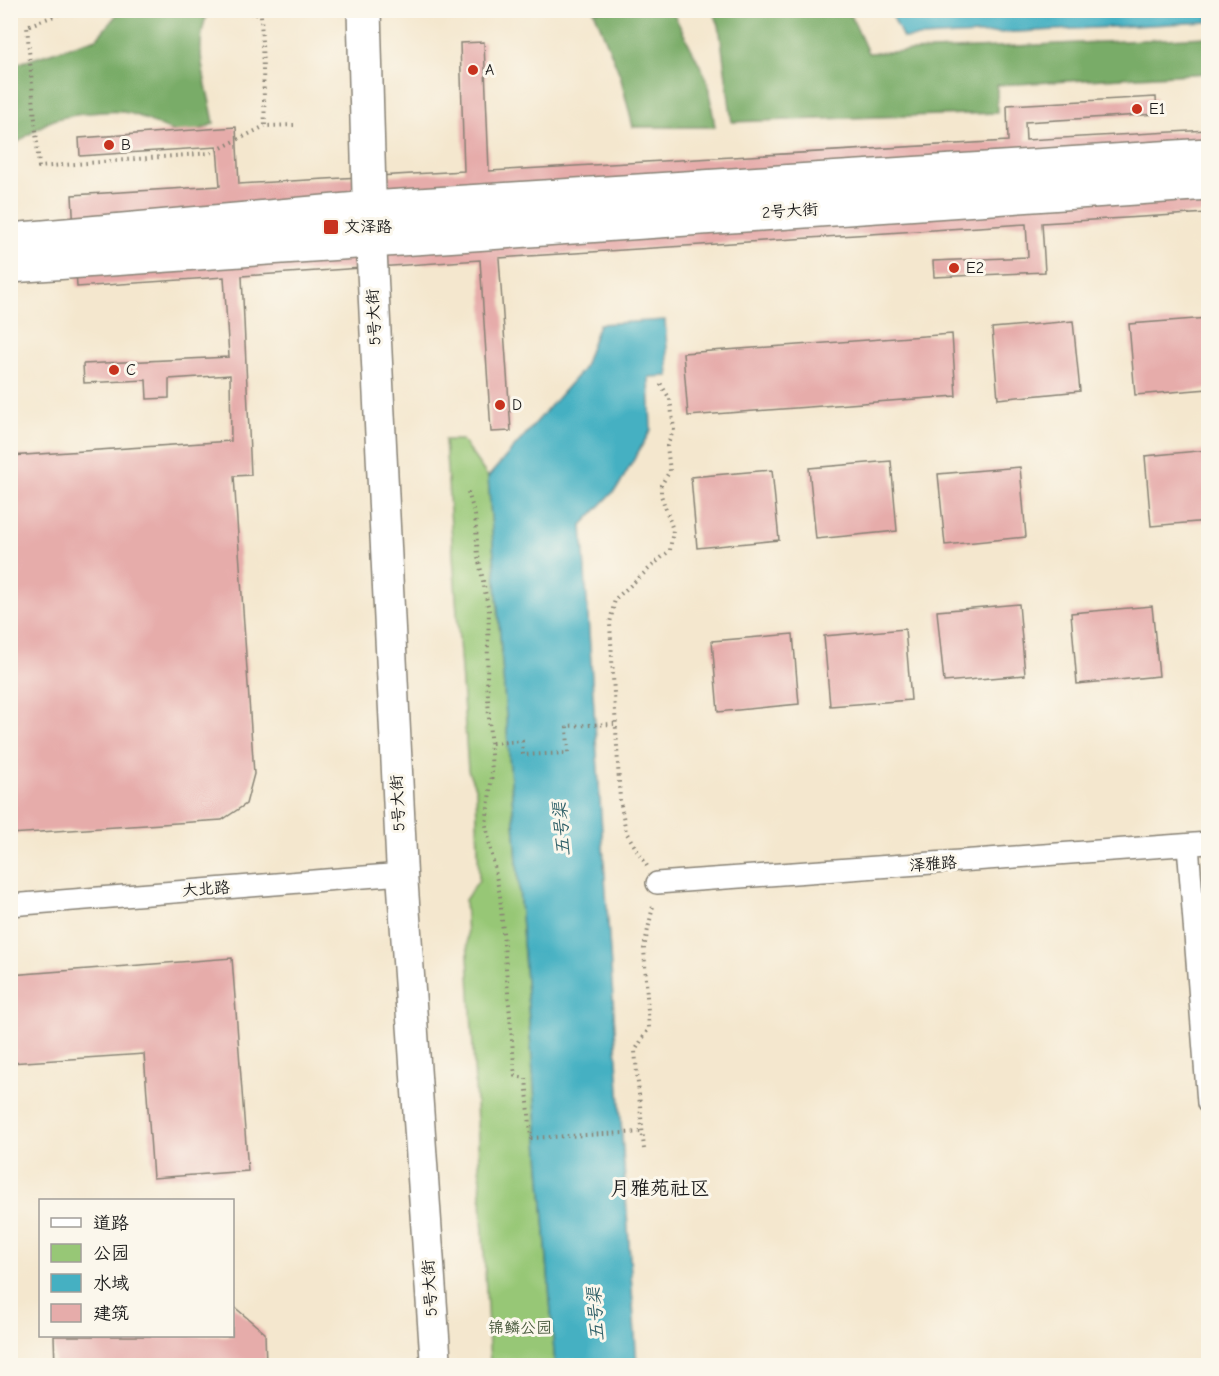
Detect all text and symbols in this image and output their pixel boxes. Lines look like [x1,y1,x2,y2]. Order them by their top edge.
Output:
place label: A [485,61,494,79]
marker: A [466,63,480,77]
place label: E1 [1149,100,1165,118]
marker: E1 [1130,102,1144,116]
place label: B [121,136,131,154]
marker: B [102,138,116,152]
street label: 2号大街 [761,200,819,222]
marker: 文泽路 [322,218,340,236]
place label: 文泽路 [344,218,392,236]
place label: E2 [966,259,984,277]
marker: E2 [947,261,961,275]
street label: 5号大街 [364,288,384,346]
place label: C [126,361,136,379]
marker: C [107,363,121,377]
place label: D [512,396,522,414]
marker: D [493,398,507,412]
street label: 5号大街 [388,774,408,832]
water label: 五号渠 [550,799,574,857]
street label: 泽雅路 [908,853,958,875]
street label: 大北路 [181,878,231,900]
district label: 月雅苑社区 [610,1177,710,1200]
legend [39,1199,234,1337]
text: 道路 [93,1213,129,1234]
text: 公园 [93,1243,129,1264]
street label: 5号大街 [419,1259,441,1317]
text: 水域 [93,1273,129,1294]
water label: 五号渠 [584,1284,608,1342]
text: 建筑 [93,1303,129,1324]
park label: 锦鳞公园 [488,1319,552,1337]

